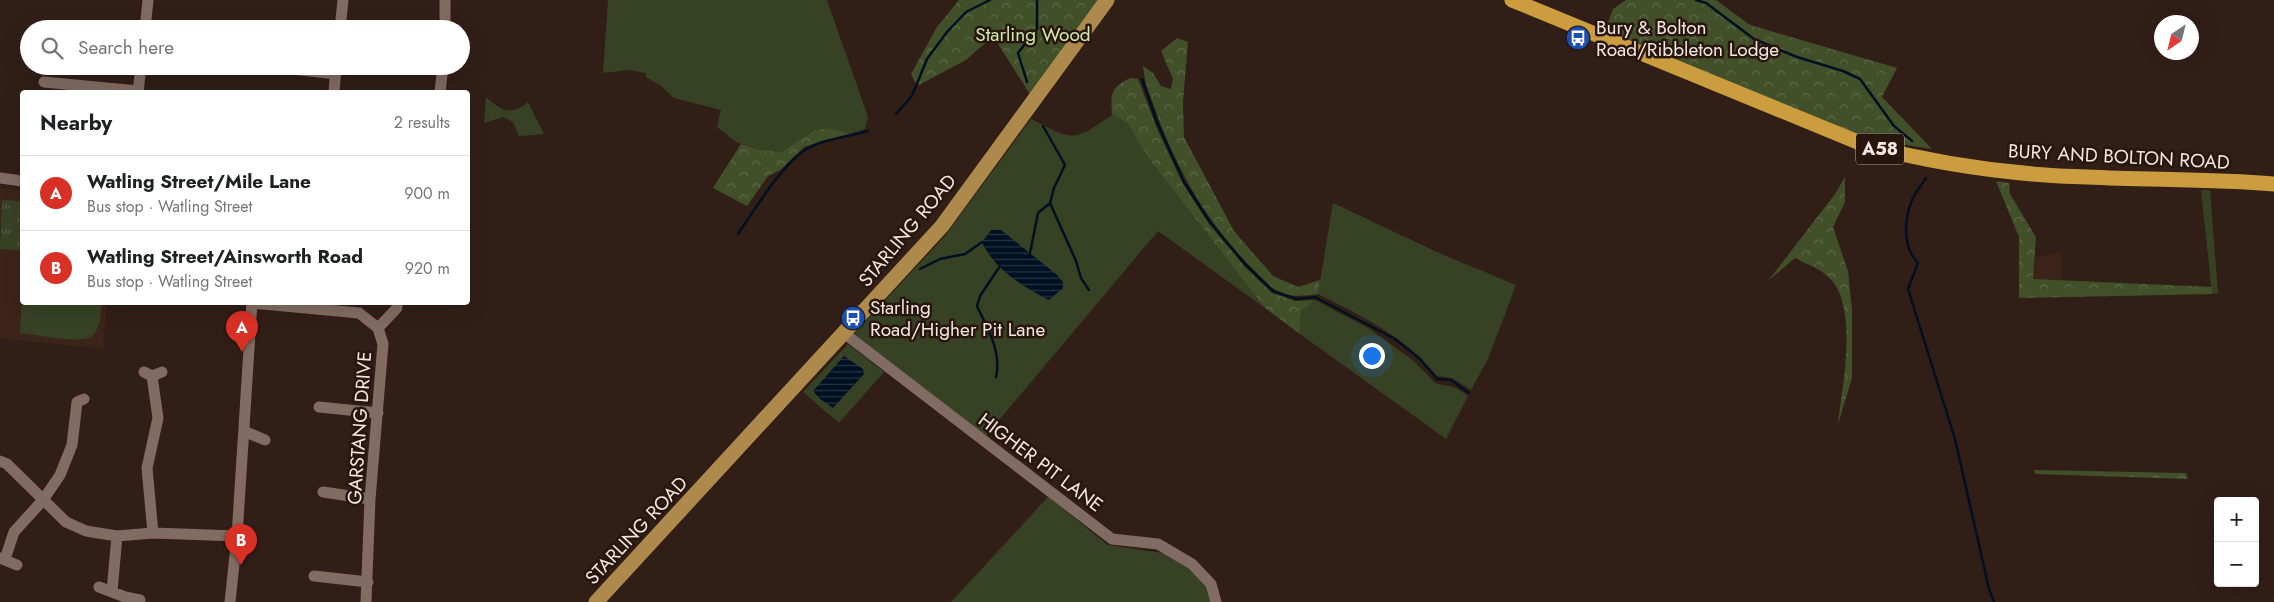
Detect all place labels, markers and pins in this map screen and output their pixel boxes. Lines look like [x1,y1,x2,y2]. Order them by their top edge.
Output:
place label: Bury & Bolton Road/Ribbleton Lodge [1596,14,1779,63]
bus stop icon: Bury & Bolton Road/Ribbleton Lodge [1565,25,1591,51]
place label: Starling Road/Higher Pit Lane [870,294,1045,343]
bus stop icon: Starling Road/Higher Pit Lane [840,305,866,331]
pin: A [226,311,258,352]
pin: B [225,524,257,565]

